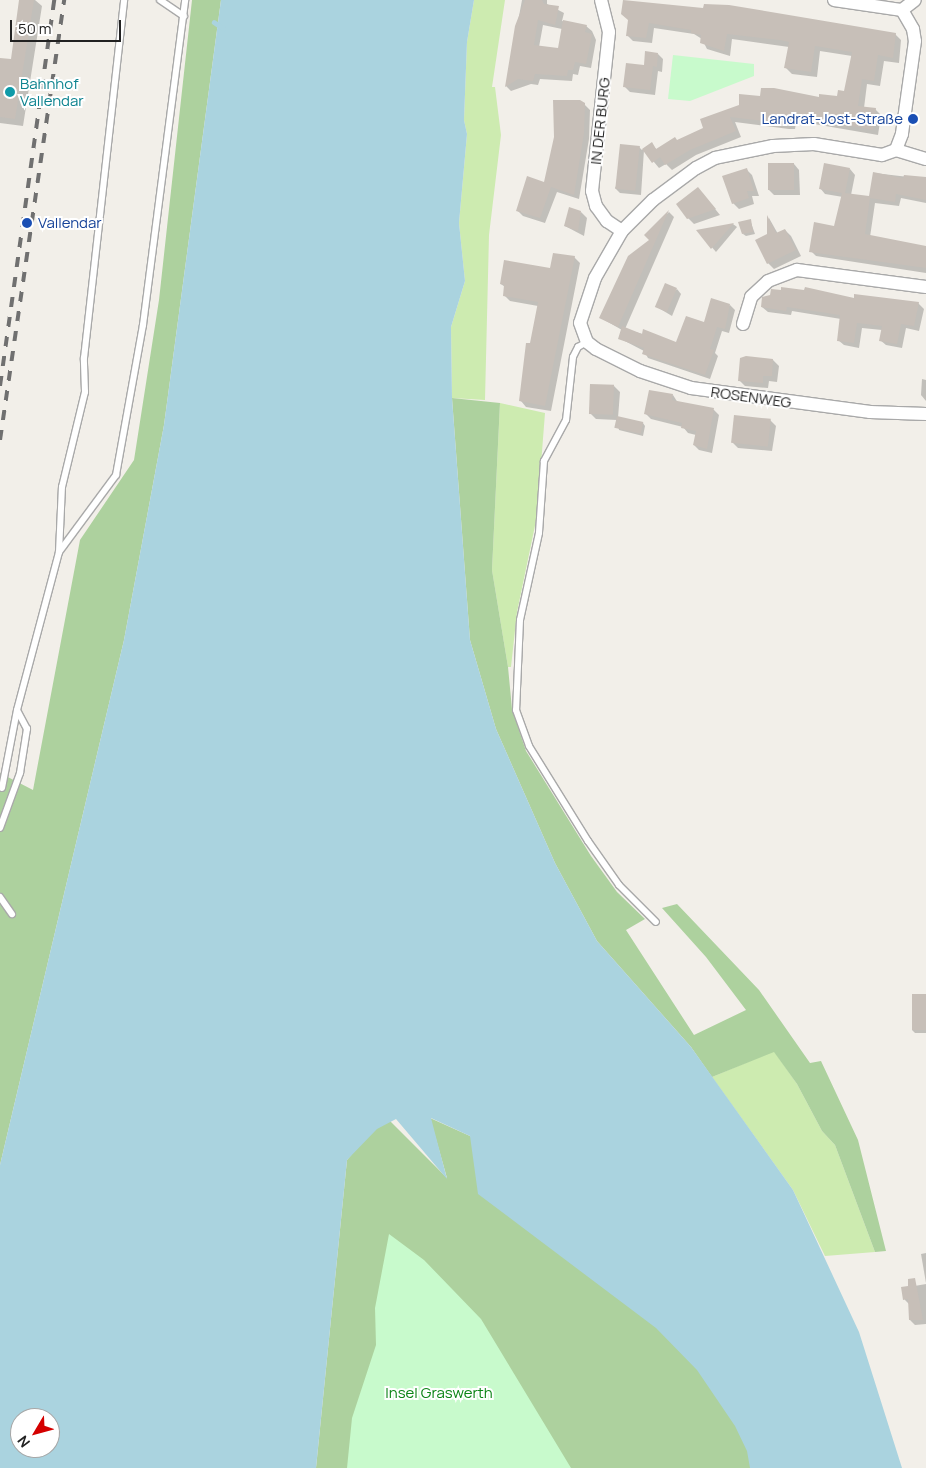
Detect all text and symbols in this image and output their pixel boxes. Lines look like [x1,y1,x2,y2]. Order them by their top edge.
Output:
scale bar [12,10,124,42]
text: 50 m [18,18,52,39]
place label: Bahnhof Vallendar [20,74,84,109]
street label: IN DER BURG [586,76,614,166]
marker: Bahnhof Vallendar [4,86,16,98]
place label: Landrat-Jost-Straße [762,110,903,128]
marker: Landrat-Jost-Straße [907,113,919,125]
place label: Vallendar [38,214,102,232]
marker: Vallendar [20,216,34,230]
street label: ROSENWEG [710,382,792,412]
park label: Insel Graswerth [385,1384,493,1402]
north arrow [10,1408,60,1458]
text: N [13,1432,34,1451]

